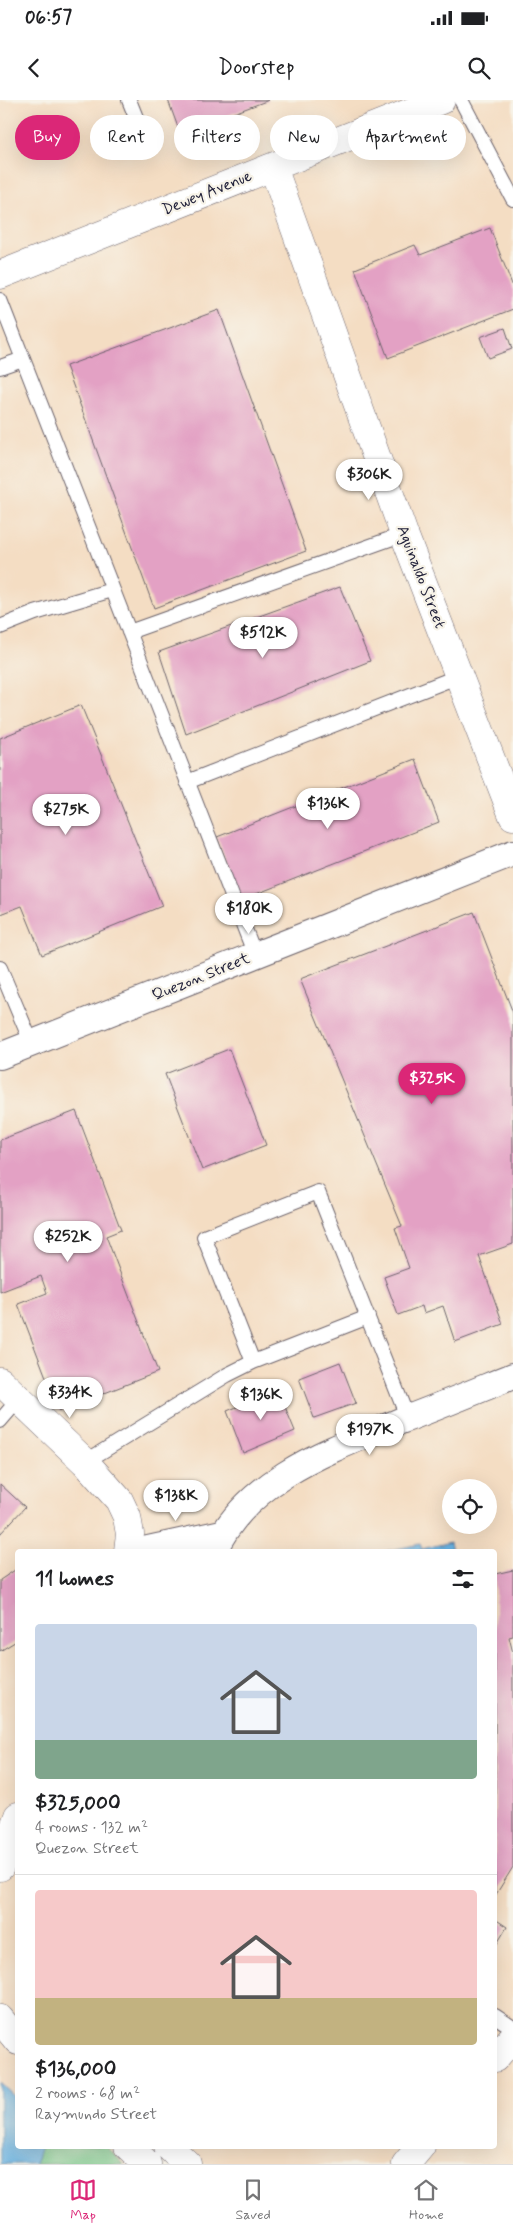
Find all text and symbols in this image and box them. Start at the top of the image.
text: 06:57 [25,5,72,30]
icon: back [20,54,48,82]
text: Doorstep [218,54,295,82]
icon: search [465,54,493,82]
chip: Buy [15,115,80,160]
chip: Rent [90,115,164,160]
chip: Filters [174,115,260,160]
chip: New [270,115,338,160]
chip: Apartment [348,115,466,160]
street label: Dewey Avenue [159,165,255,221]
pin: $306K [334,458,404,501]
text: $306K [347,464,391,485]
street label: Aguinaldo Street [392,522,450,632]
pin: $512K [228,616,298,659]
text: $512K [240,622,286,643]
pin: $136K [293,788,363,830]
text: $136K [307,793,349,814]
pin: $275K [31,794,101,836]
text: $275K [43,799,89,820]
pin: $180K [214,892,284,935]
text: $180K [226,898,272,919]
street label: Quezon Street [149,948,254,1006]
pin: $325K [397,1062,467,1105]
text: $325K [409,1068,455,1089]
pin: $252K [33,1220,103,1263]
text: $252K [45,1226,91,1247]
pin: $334K [35,1376,105,1419]
pin: $136K [226,1378,296,1421]
text: $334K [48,1382,92,1403]
text: $136K [240,1384,282,1405]
pin: $197K [335,1414,405,1456]
text: $197K [347,1419,393,1440]
map controls [442,1479,497,1534]
button: locate [442,1479,497,1534]
pin: $138K [141,1480,211,1522]
text: $138K [154,1485,198,1506]
text: 11 homes [35,1565,114,1593]
icon: filters [449,1565,477,1593]
icon: home [211,1657,301,1747]
text: $325,000 [35,1789,121,1817]
text: 4 rooms · 132 m² [35,1817,148,1838]
text: Quezon Street [35,1838,139,1859]
icon: home [211,1922,301,2012]
text: $136,000 [35,2055,116,2083]
text: 2 rooms · 68 m² [35,2083,140,2104]
text: Raymundo Street [35,2104,157,2125]
tab: Map [69,2176,97,2224]
tab: Saved [235,2176,271,2224]
tab: Home [409,2176,444,2224]

